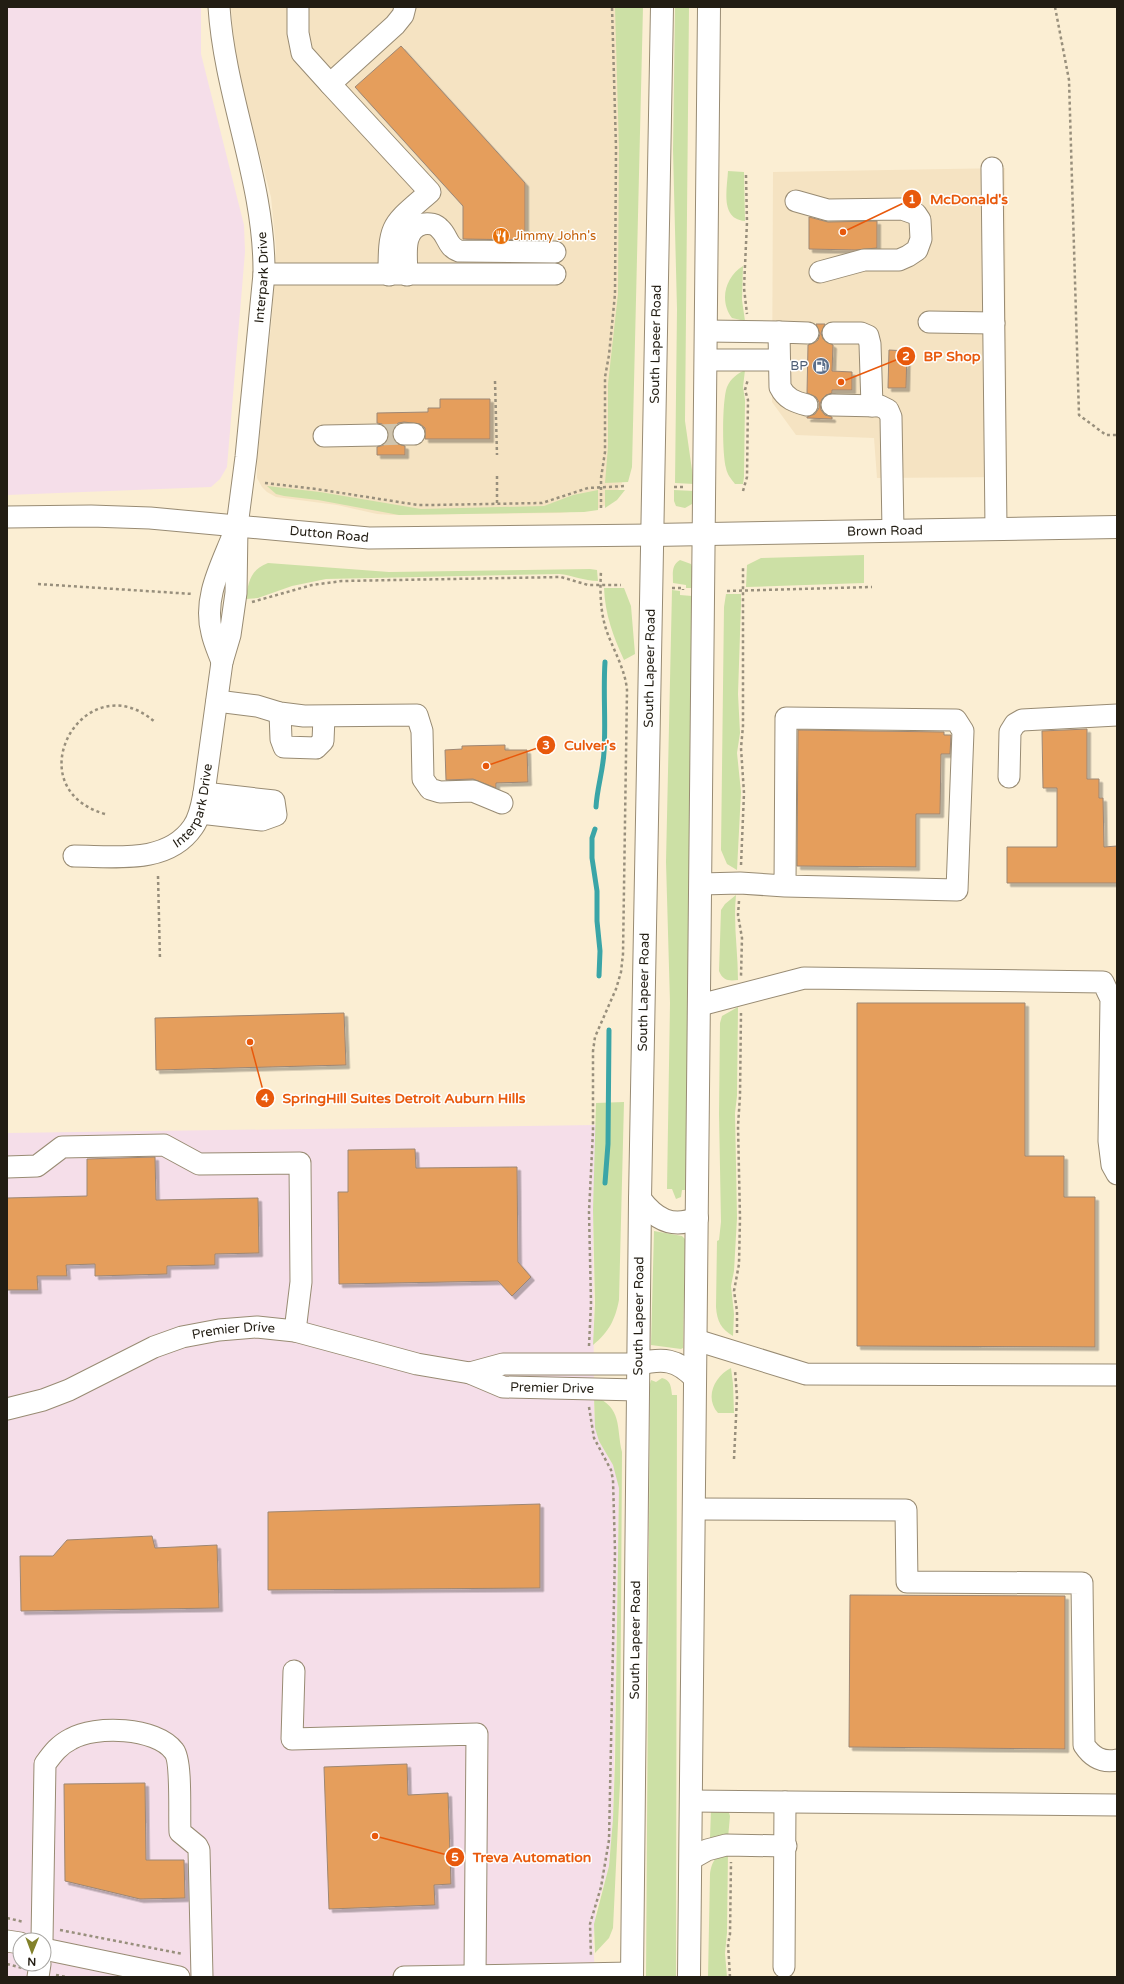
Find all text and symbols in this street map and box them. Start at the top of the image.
callout: McDonald's [902,186,1016,212]
text: McDonald's [930,191,1008,208]
text: 1 [908,192,916,206]
restaurant icon: Jimmy John's [491,226,511,246]
place label: Jimmy John's [514,228,596,244]
street label: Interpark Drive [251,231,272,324]
street label: South Lapeer Road [647,285,665,404]
callout: BP Shop [896,343,989,369]
text: BP Shop [923,348,981,365]
text: 2 [902,349,910,363]
fuel station icon: BP [811,356,831,376]
place label: BP [790,358,808,374]
street label: Brown Road [847,522,923,540]
street label: Dutton Road [289,523,369,546]
street label: South Lapeer Road [641,609,659,728]
callout: Culver's [536,732,624,758]
text: Culver's [564,737,616,754]
text: 3 [542,738,550,752]
street label: Interpark Drive [170,763,216,852]
street label: South Lapeer Road [635,932,653,1052]
callout: SpringHill Suites Detroit Auburn Hills [255,1085,534,1111]
text: SpringHill Suites Detroit Auburn Hills [283,1090,526,1107]
text: 4 [261,1091,269,1105]
street label: South Lapeer Road [630,1256,647,1376]
street label: Premier Drive [190,1319,276,1343]
street label: Premier Drive [510,1379,594,1397]
street label: South Lapeer Road [627,1580,644,1700]
callout: Treva Automation [445,1844,600,1870]
text: Treva Automation [472,1849,591,1866]
text: 5 [451,1850,459,1864]
north arrow [12,1932,52,1972]
text: N [27,1955,36,1968]

